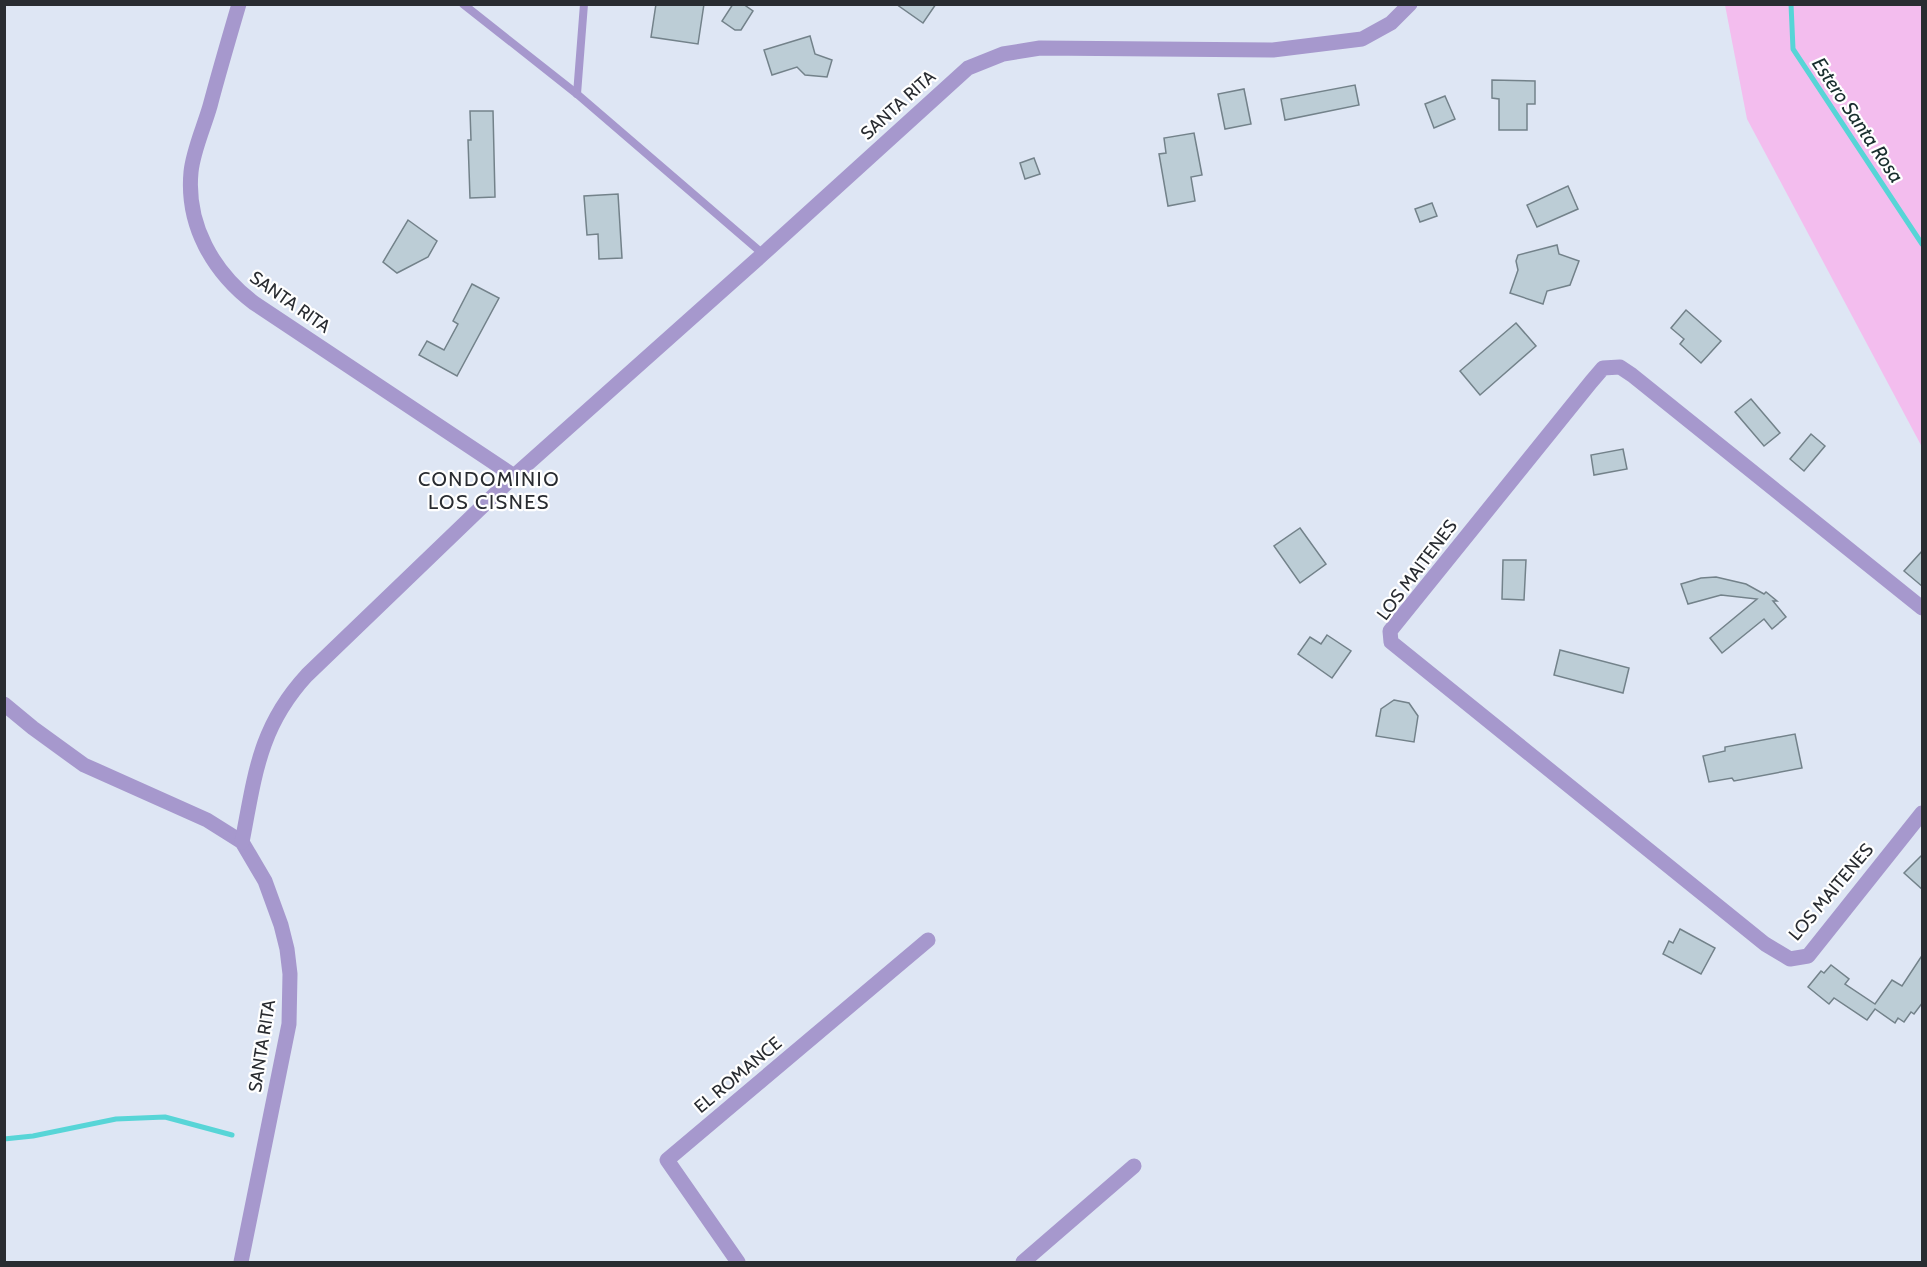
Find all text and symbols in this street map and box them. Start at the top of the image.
water label: Estero Santa Rosa [1807,53,1909,187]
street label: SANTA RITA [856,66,940,144]
street label: SANTA RITA [246,266,334,338]
district label: CONDOMINIO LOS CISNES [418,467,560,514]
street label: LOS MAITENES [1372,515,1462,625]
street label: LOS MAITENES [1784,839,1878,945]
street label: SANTA RITA [244,998,280,1094]
street label: EL ROMANCE [690,1032,786,1118]

